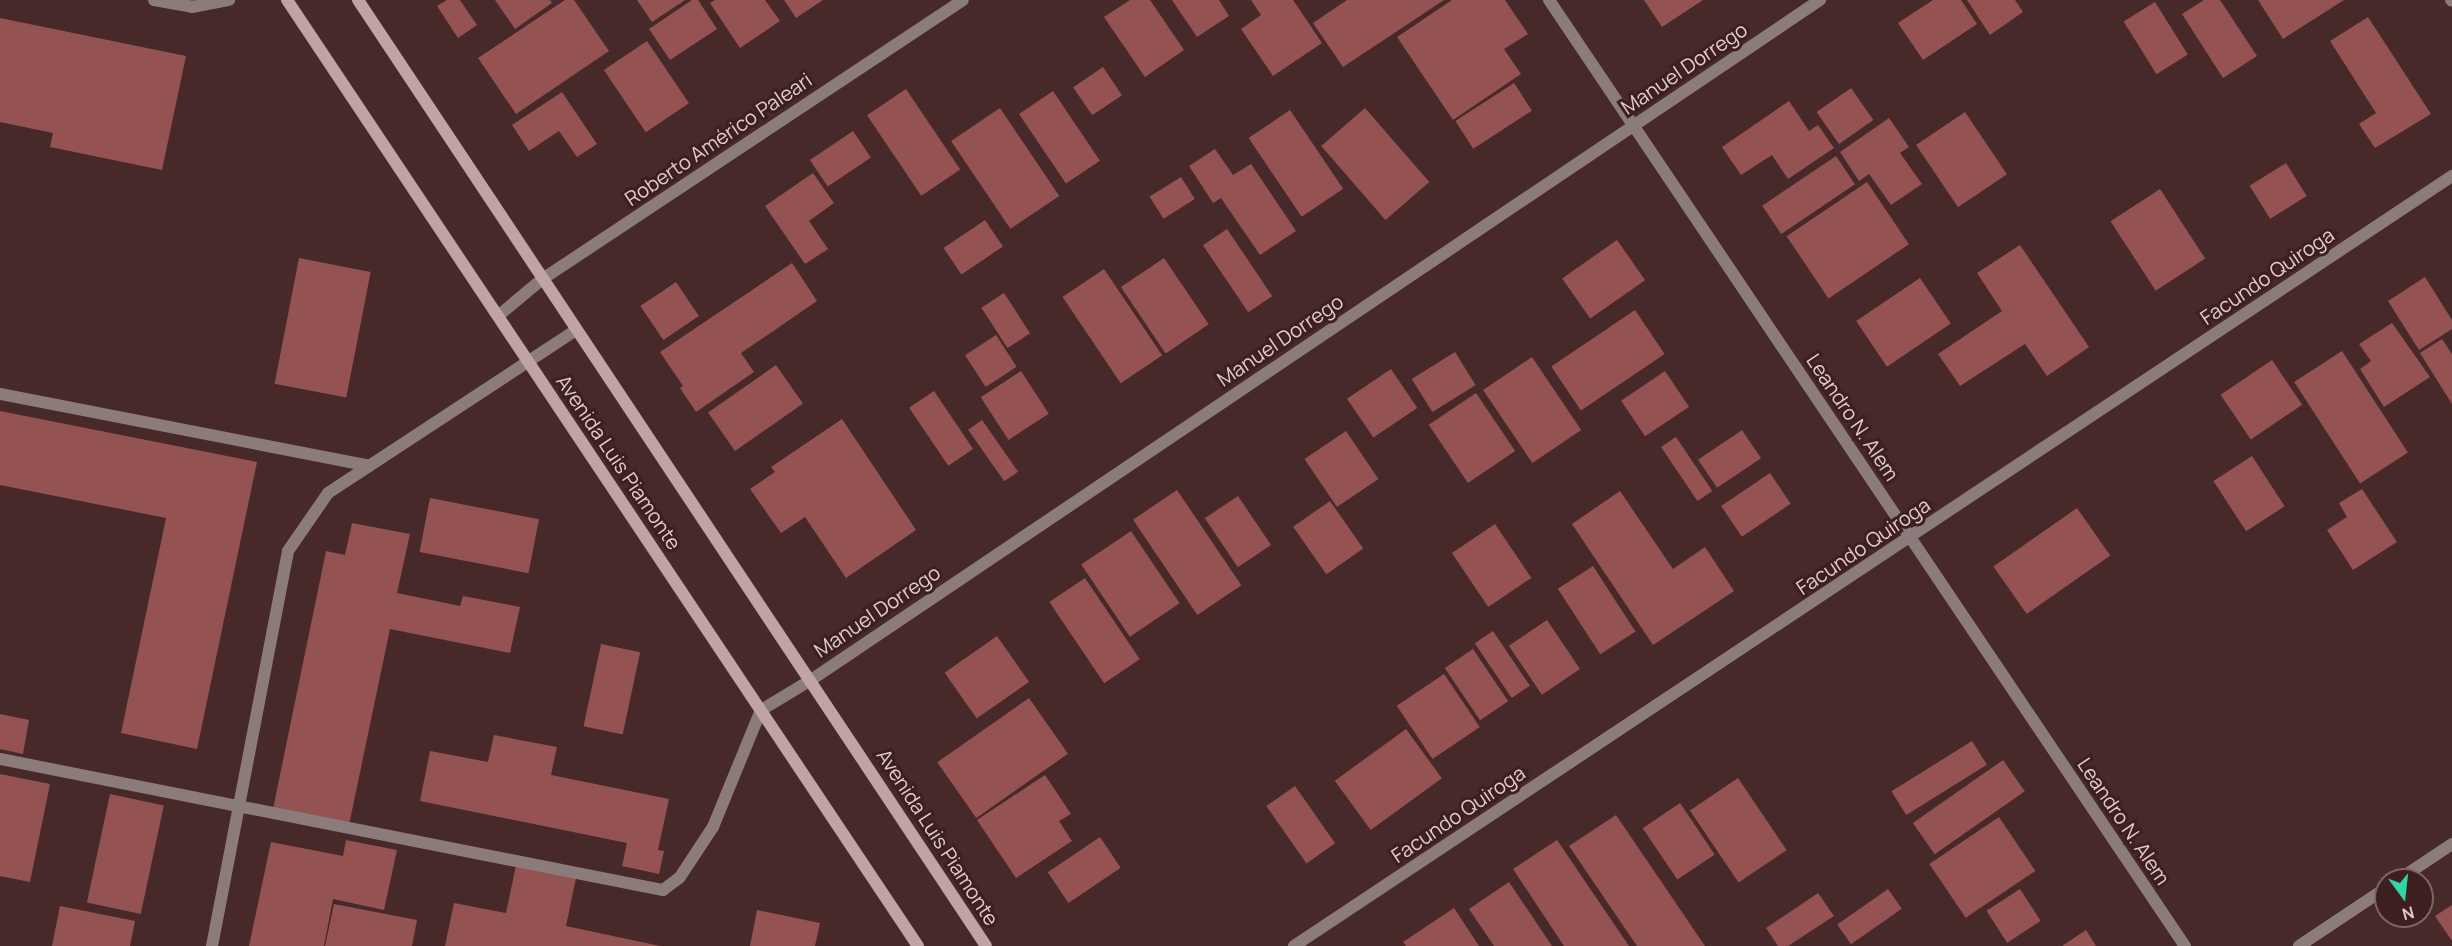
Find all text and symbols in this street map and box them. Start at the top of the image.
street label: Manuel Dorrego [1616,17,1752,119]
street label: Roberto Américo Paleari [620,67,816,211]
street label: Facundo Quiroga [2196,222,2338,330]
street label: Manuel Dorrego [1212,289,1348,391]
street label: Leandro N. Alem [1802,349,1904,485]
street label: Avenida Luis Piamonte [552,370,686,554]
street label: Facundo Quiroga [1792,492,1934,600]
street label: Manuel Dorrego [809,560,945,662]
street label: Avenida Luis Piamonte [872,744,1004,930]
street label: Leandro N. Alem [2073,753,2175,889]
street label: Facundo Quiroga [1387,760,1529,868]
north arrow [2374,868,2434,928]
text: N [2400,901,2417,926]

